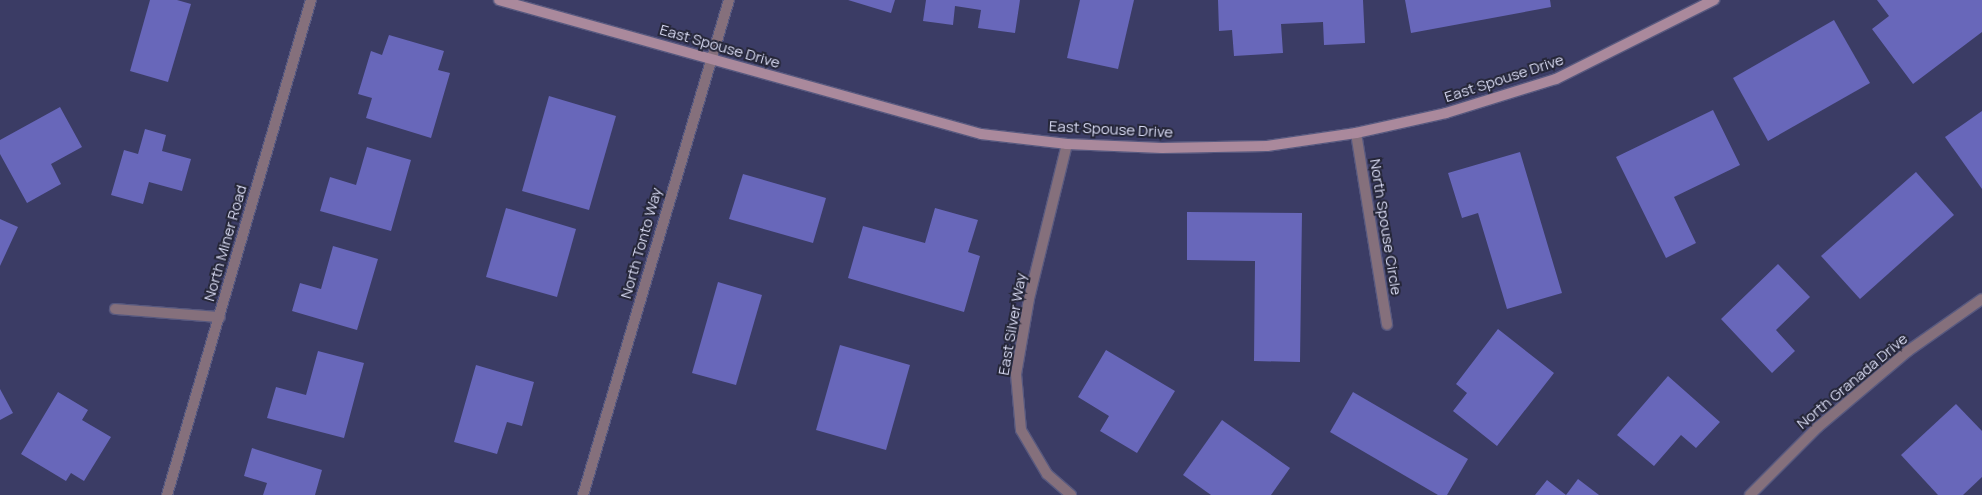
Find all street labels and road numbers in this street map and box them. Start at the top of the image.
street label: East Spouse Drive [658,20,782,72]
street label: East Spouse Drive [1442,50,1566,106]
street label: East Spouse Drive [1048,117,1174,141]
street label: North Spouse Circle [1366,158,1406,296]
street label: North Miner Road [200,183,250,303]
street label: North Tonto Way [617,185,665,301]
street label: East Silver Way [994,271,1030,377]
street label: North Granada Drive [1793,329,1911,433]

